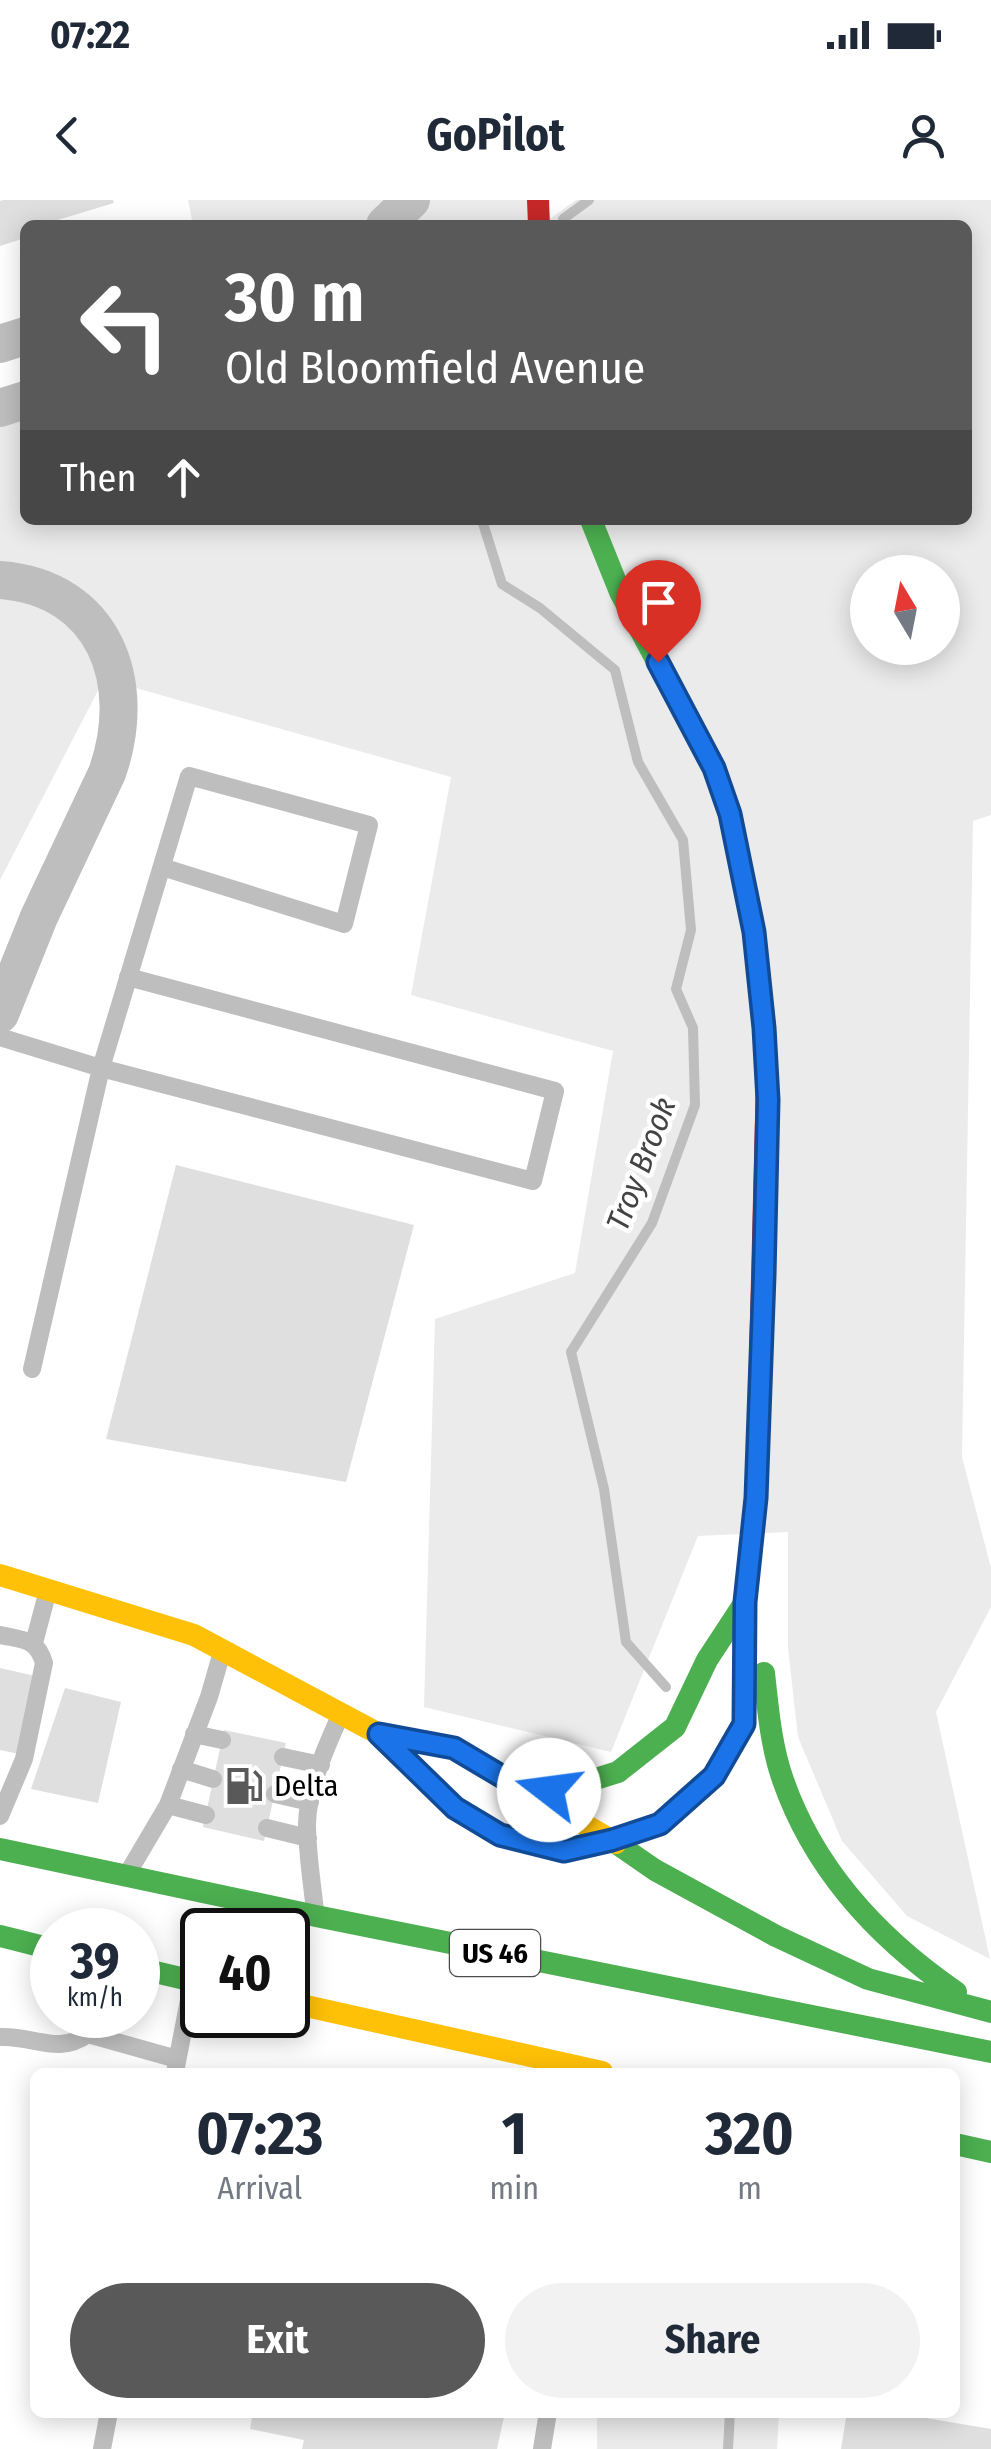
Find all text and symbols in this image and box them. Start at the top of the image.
text: 07:22 [50,12,130,58]
icon: back [40,108,95,163]
text: GoPilot [426,108,565,162]
icon: person [896,108,951,163]
text: 30 m [225,256,364,340]
icon: left [60,260,190,390]
text: Old Bloomfield Avenue [225,341,645,395]
icon: ahead [156,450,211,505]
text: Then [60,455,136,501]
north arrow [850,555,960,665]
map controls [850,555,960,665]
pin [616,560,701,663]
icon: arrive [631,575,686,630]
water label: Troy Brook [598,1092,684,1236]
position arrow [497,1738,601,1842]
fuel station icon: Delta [223,1765,265,1807]
place label: Delta [274,1768,338,1804]
speed limit sign: 40 [180,1908,310,2038]
road number: US 46 [450,1930,540,1976]
text: 39 [70,1931,120,1991]
text: km/h [67,1983,123,2013]
text: 07:23 [196,2098,323,2170]
text: 1 [502,2098,527,2170]
text: 320 [705,2098,794,2170]
text: Arrival [217,2169,302,2207]
text: min [490,2169,539,2207]
text: m [737,2169,762,2207]
button: Exit [70,2283,485,2398]
button: Share [505,2283,920,2398]

